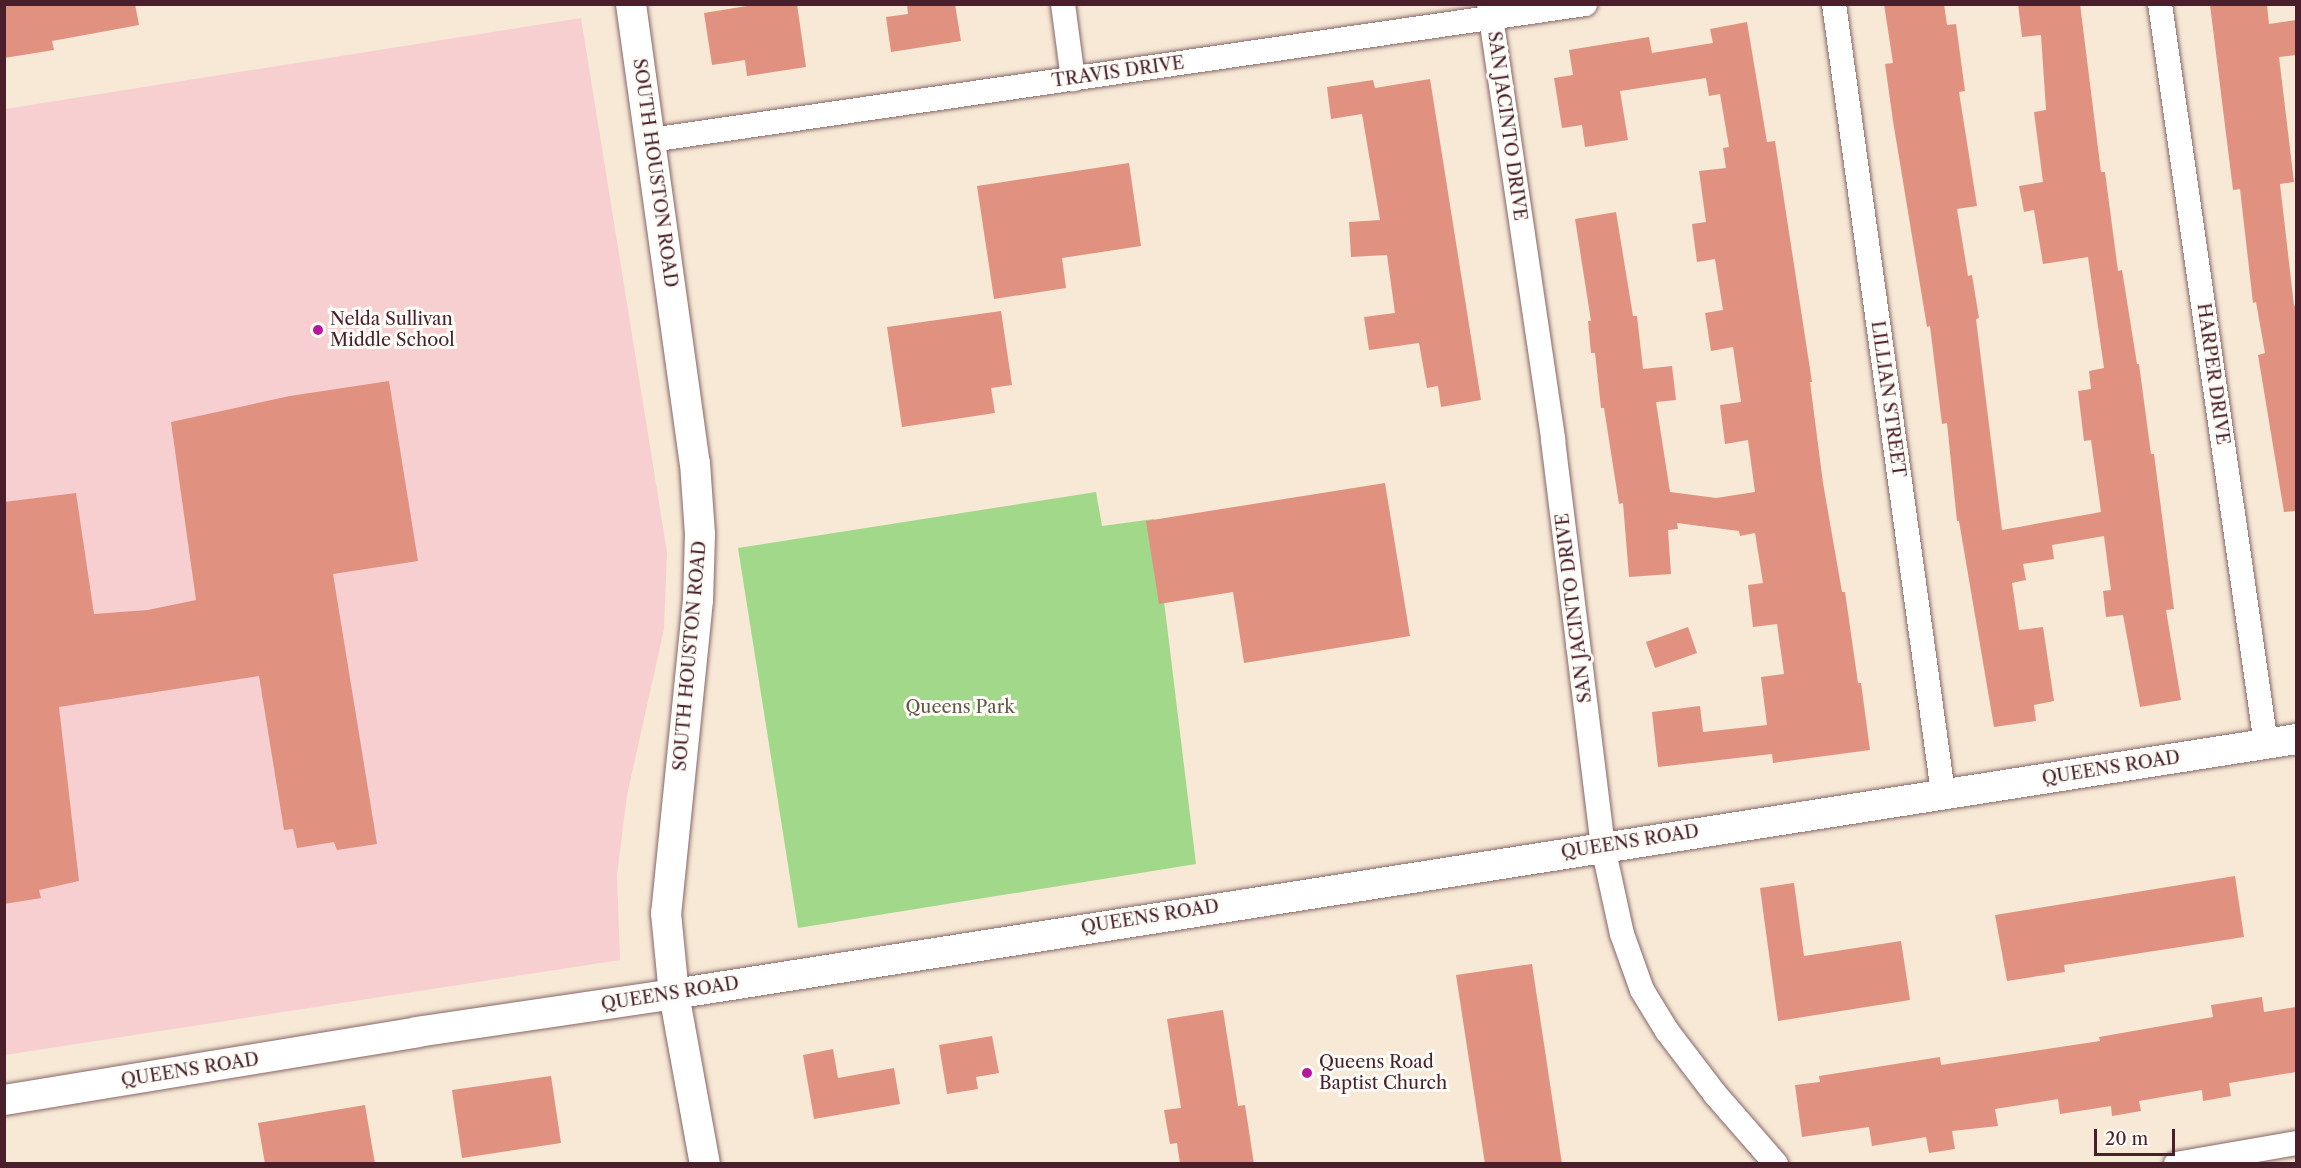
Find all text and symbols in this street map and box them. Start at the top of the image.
street label: SAN JACINTO DRIVE [1483,30,1531,222]
street label: TRAVIS DRIVE [1050,52,1186,92]
street label: SOUTH HOUSTON ROAD [628,57,682,289]
street label: HARPER DRIVE [2192,301,2234,447]
place label: Nelda Sullivan Middle School [330,309,455,352]
street label: LILLIAN STREET [1866,319,1910,479]
marker: Nelda Sullivan Middle School [311,323,325,337]
street label: SAN JACINTO DRIVE [1552,512,1596,704]
street label: SOUTH HOUSTON ROAD [669,540,711,772]
park label: Queens Park [905,696,1015,718]
street label: QUEENS ROAD [2041,746,2181,790]
street label: QUEENS ROAD [1560,820,1700,864]
street label: QUEENS ROAD [1080,895,1220,939]
street label: QUEENS ROAD [600,972,740,1016]
street label: QUEENS ROAD [120,1048,260,1092]
place label: Queens Road Baptist Church [1319,1052,1447,1094]
marker: Queens Road Baptist Church [1300,1066,1314,1080]
scale bar [2097,1117,2178,1155]
text: 20 m [2105,1128,2148,1150]

